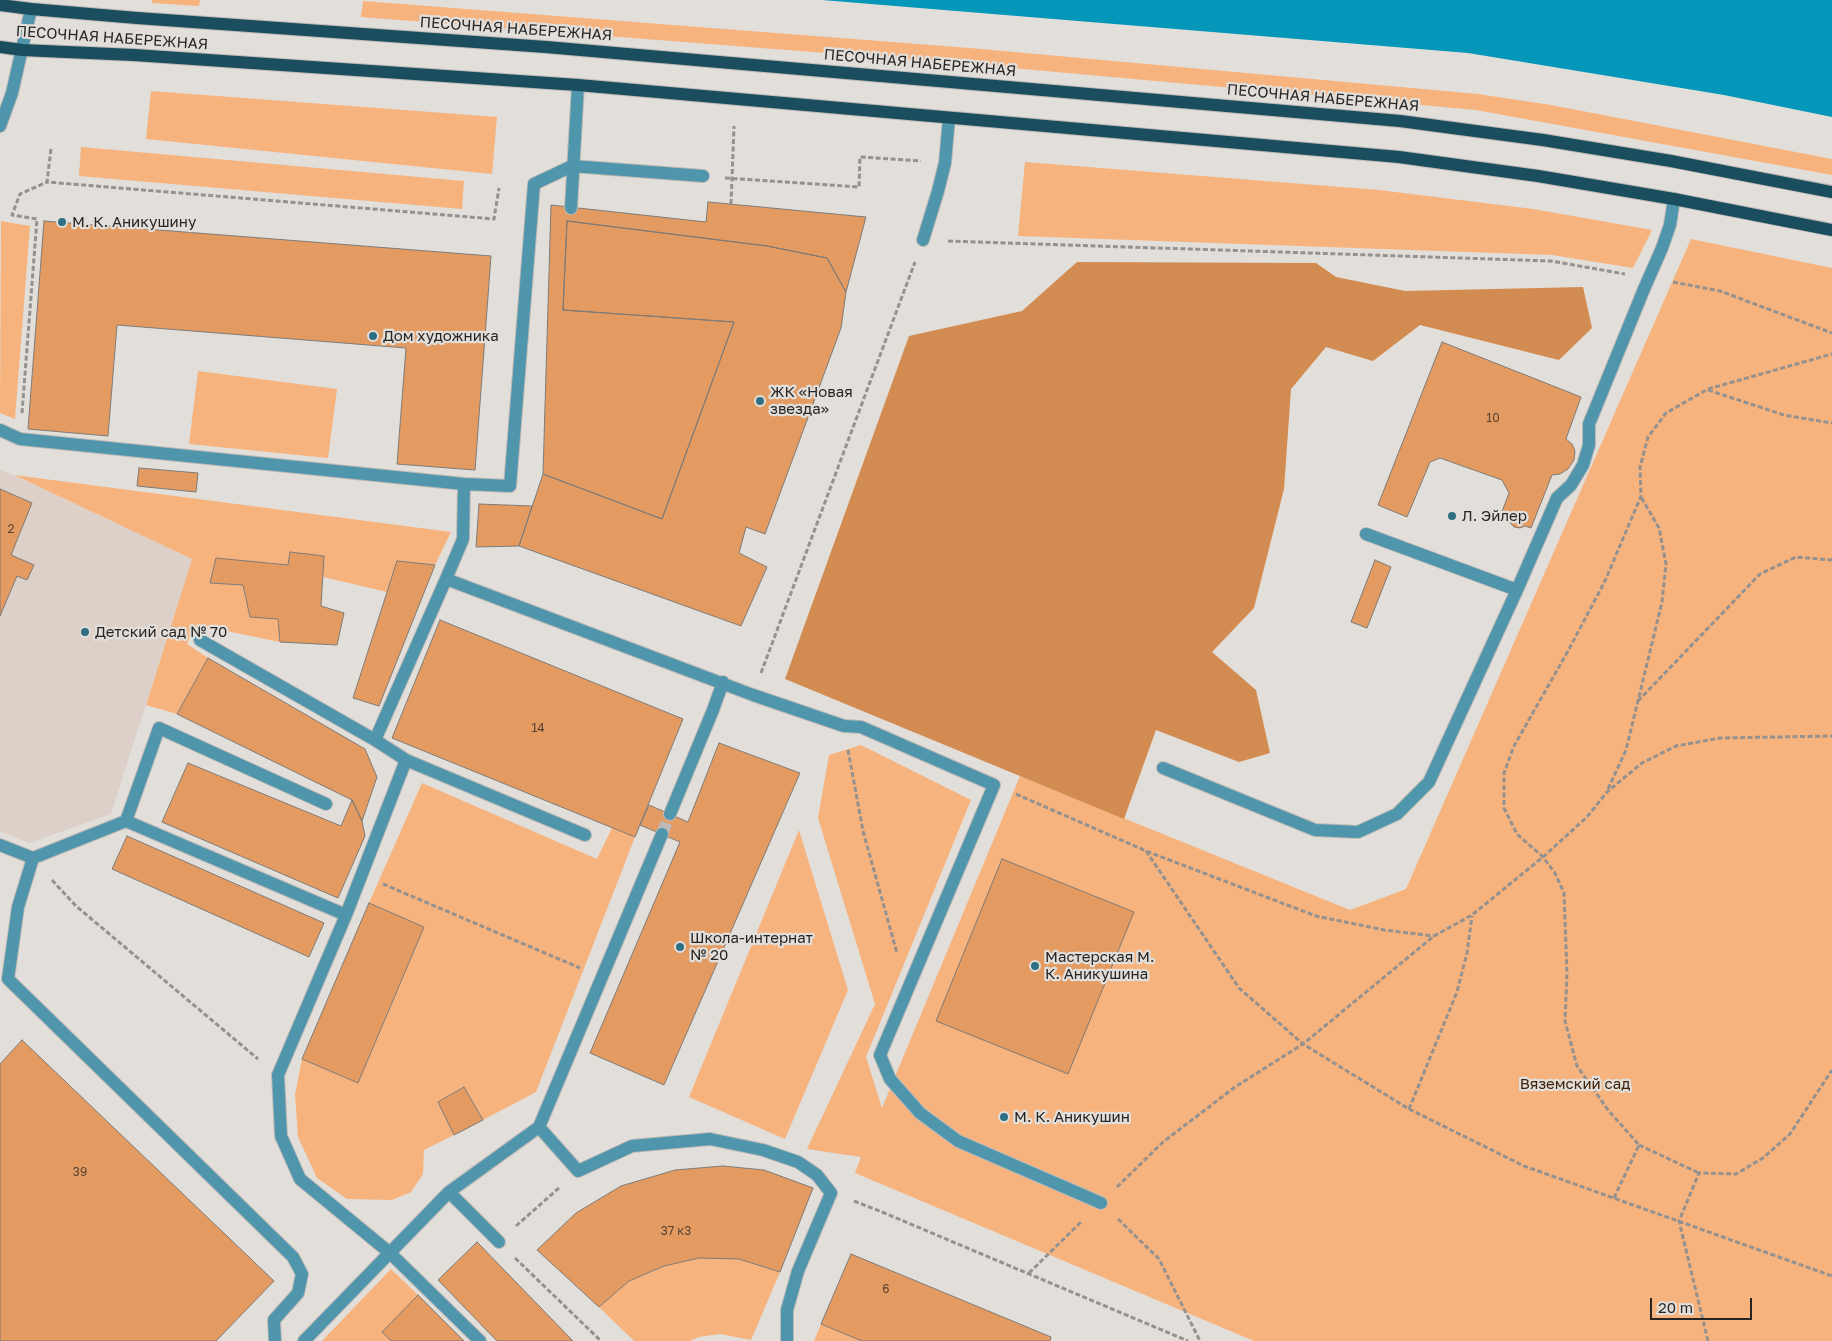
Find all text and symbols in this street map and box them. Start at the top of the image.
street label: ПЕСОЧНАЯ НАБЕРЕЖНАЯ [419,13,613,45]
street label: ПЕСОЧНАЯ НАБЕРЕЖНАЯ [15,22,209,54]
street label: ПЕСОЧНАЯ НАБЕРЕЖНАЯ [823,46,1017,80]
street label: ПЕСОЧНАЯ НАБЕРЕЖНАЯ [1226,81,1420,115]
place label: М. К. Аникушину [72,213,196,231]
marker: М. К. Аникушину [56,216,68,228]
place label: Дом художника [383,327,499,345]
marker: Дом художника [367,330,379,342]
place label: ЖК «Новая звезда» [770,383,853,418]
marker: ЖК «Новая звезда» [754,395,766,407]
house number: 10 [1486,411,1500,425]
place label: Л. Эйлер [1462,507,1527,525]
marker: Л. Эйлер [1446,510,1458,522]
house number: 2 [8,522,14,536]
place label: Детский сад № 70 [95,623,227,641]
marker: Детский сад № 70 [79,626,91,638]
house number: 14 [531,721,545,735]
place label: Школа-интернат № 20 [690,929,813,964]
marker: Школа-интернат № 20 [674,941,686,953]
place label: Мастерская М. К. Аникушина [1045,948,1154,983]
marker: Мастерская М. К. Аникушина [1029,960,1041,972]
park label: Вяземский сад [1520,1075,1630,1093]
place label: М. К. Аникушин [1014,1108,1130,1126]
marker: М. К. Аникушин [998,1111,1010,1123]
house number: 39 [73,1165,87,1179]
house number: 37 к3 [661,1224,691,1238]
house number: 6 [882,1282,890,1296]
scale bar [1652,1288,1754,1320]
text: 20 m [1658,1298,1693,1316]

